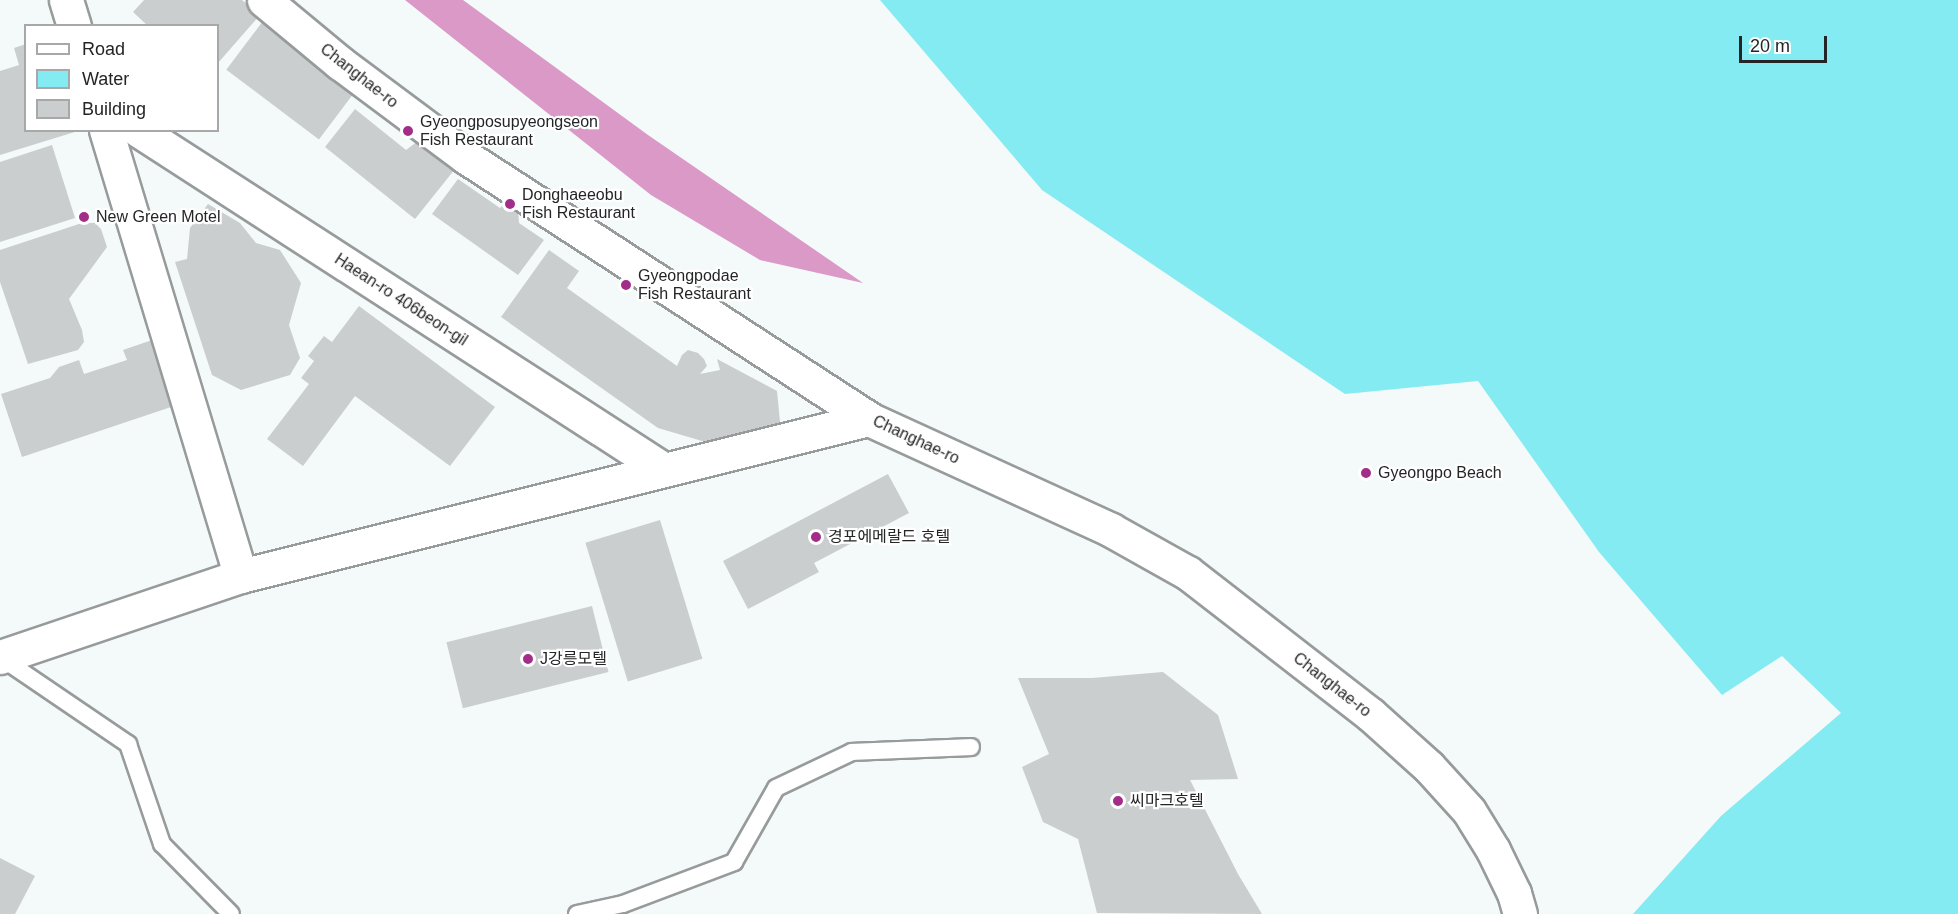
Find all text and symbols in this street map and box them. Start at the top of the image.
legend [24,24,219,132]
scale bar [1742,24,1830,62]
text: 20 m [1750,36,1790,56]
text: Road [82,39,125,59]
street label: Changhae-ro [316,40,402,112]
text: Water [82,69,129,89]
text: Building [82,99,146,119]
place label: Gyeongposupyeongseon Fish Restaurant [420,112,598,150]
marker: Gyeongposupyeongseon Fish Restaurant [401,124,415,138]
place label: Donghaeeobu Fish Restaurant [522,185,635,223]
marker: Donghaeeobu Fish Restaurant [503,197,517,211]
place label: New Green Motel [96,207,220,227]
marker: New Green Motel [77,210,91,224]
street label: Haean-ro 406beon-gil [331,250,471,350]
place label: Gyeongpodae Fish Restaurant [638,266,751,304]
marker: Gyeongpodae Fish Restaurant [619,278,633,292]
street label: Changhae-ro [870,412,962,468]
place label: Gyeongpo Beach [1378,463,1502,483]
marker: Gyeongpo Beach [1359,466,1373,480]
place label: 경포에메랄드 호텔 [828,527,950,547]
marker: 경포에메랄드 호텔 [809,530,823,544]
place label: J강릉모텔 [540,649,607,669]
street label: Changhae-ro [1289,649,1375,721]
marker: J강릉모텔 [521,652,535,666]
place label: 씨마크호텔 [1130,791,1204,811]
marker: 씨마크호텔 [1111,794,1125,808]

